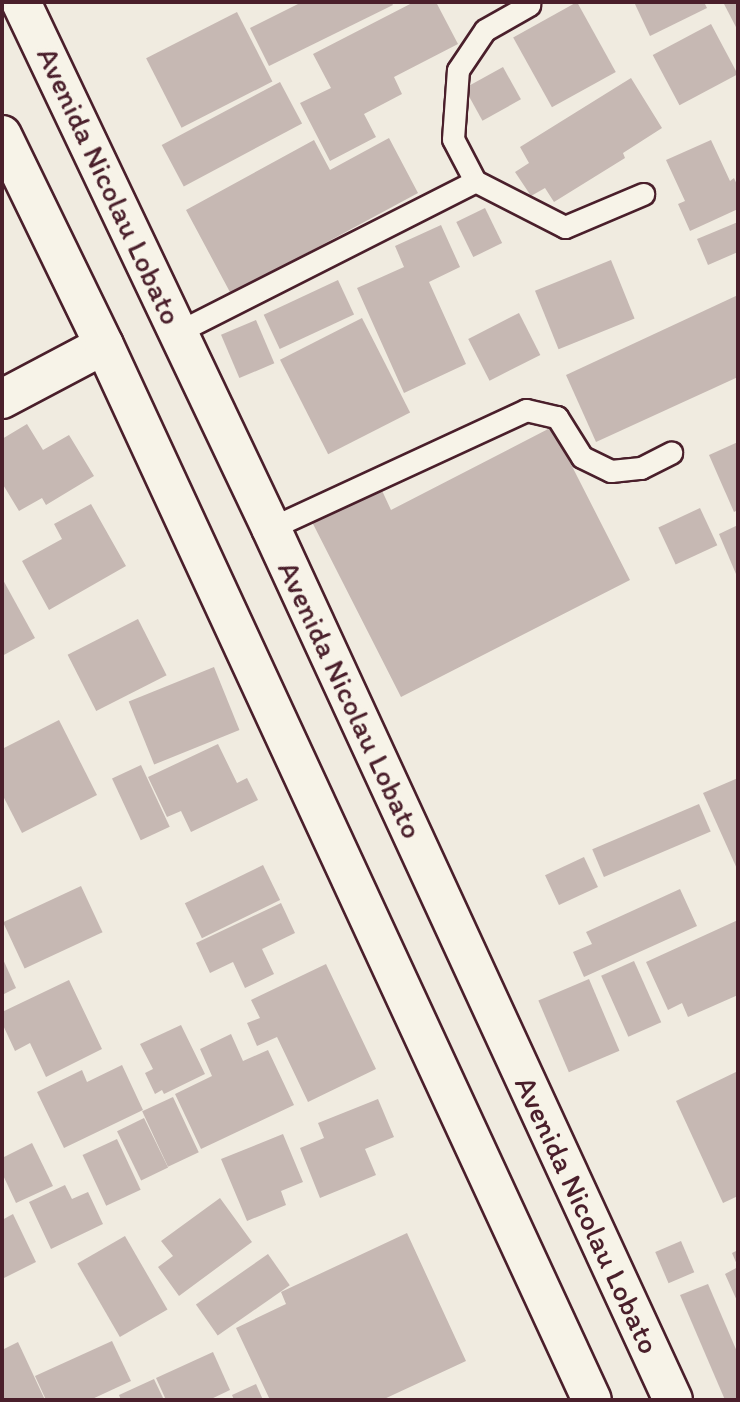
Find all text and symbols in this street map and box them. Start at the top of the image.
street label: Avenida Nicolau Lobato [29,42,189,330]
street label: Avenida Nicolau Lobato [270,556,430,844]
street label: Avenida Nicolau Lobato [507,1071,667,1359]

